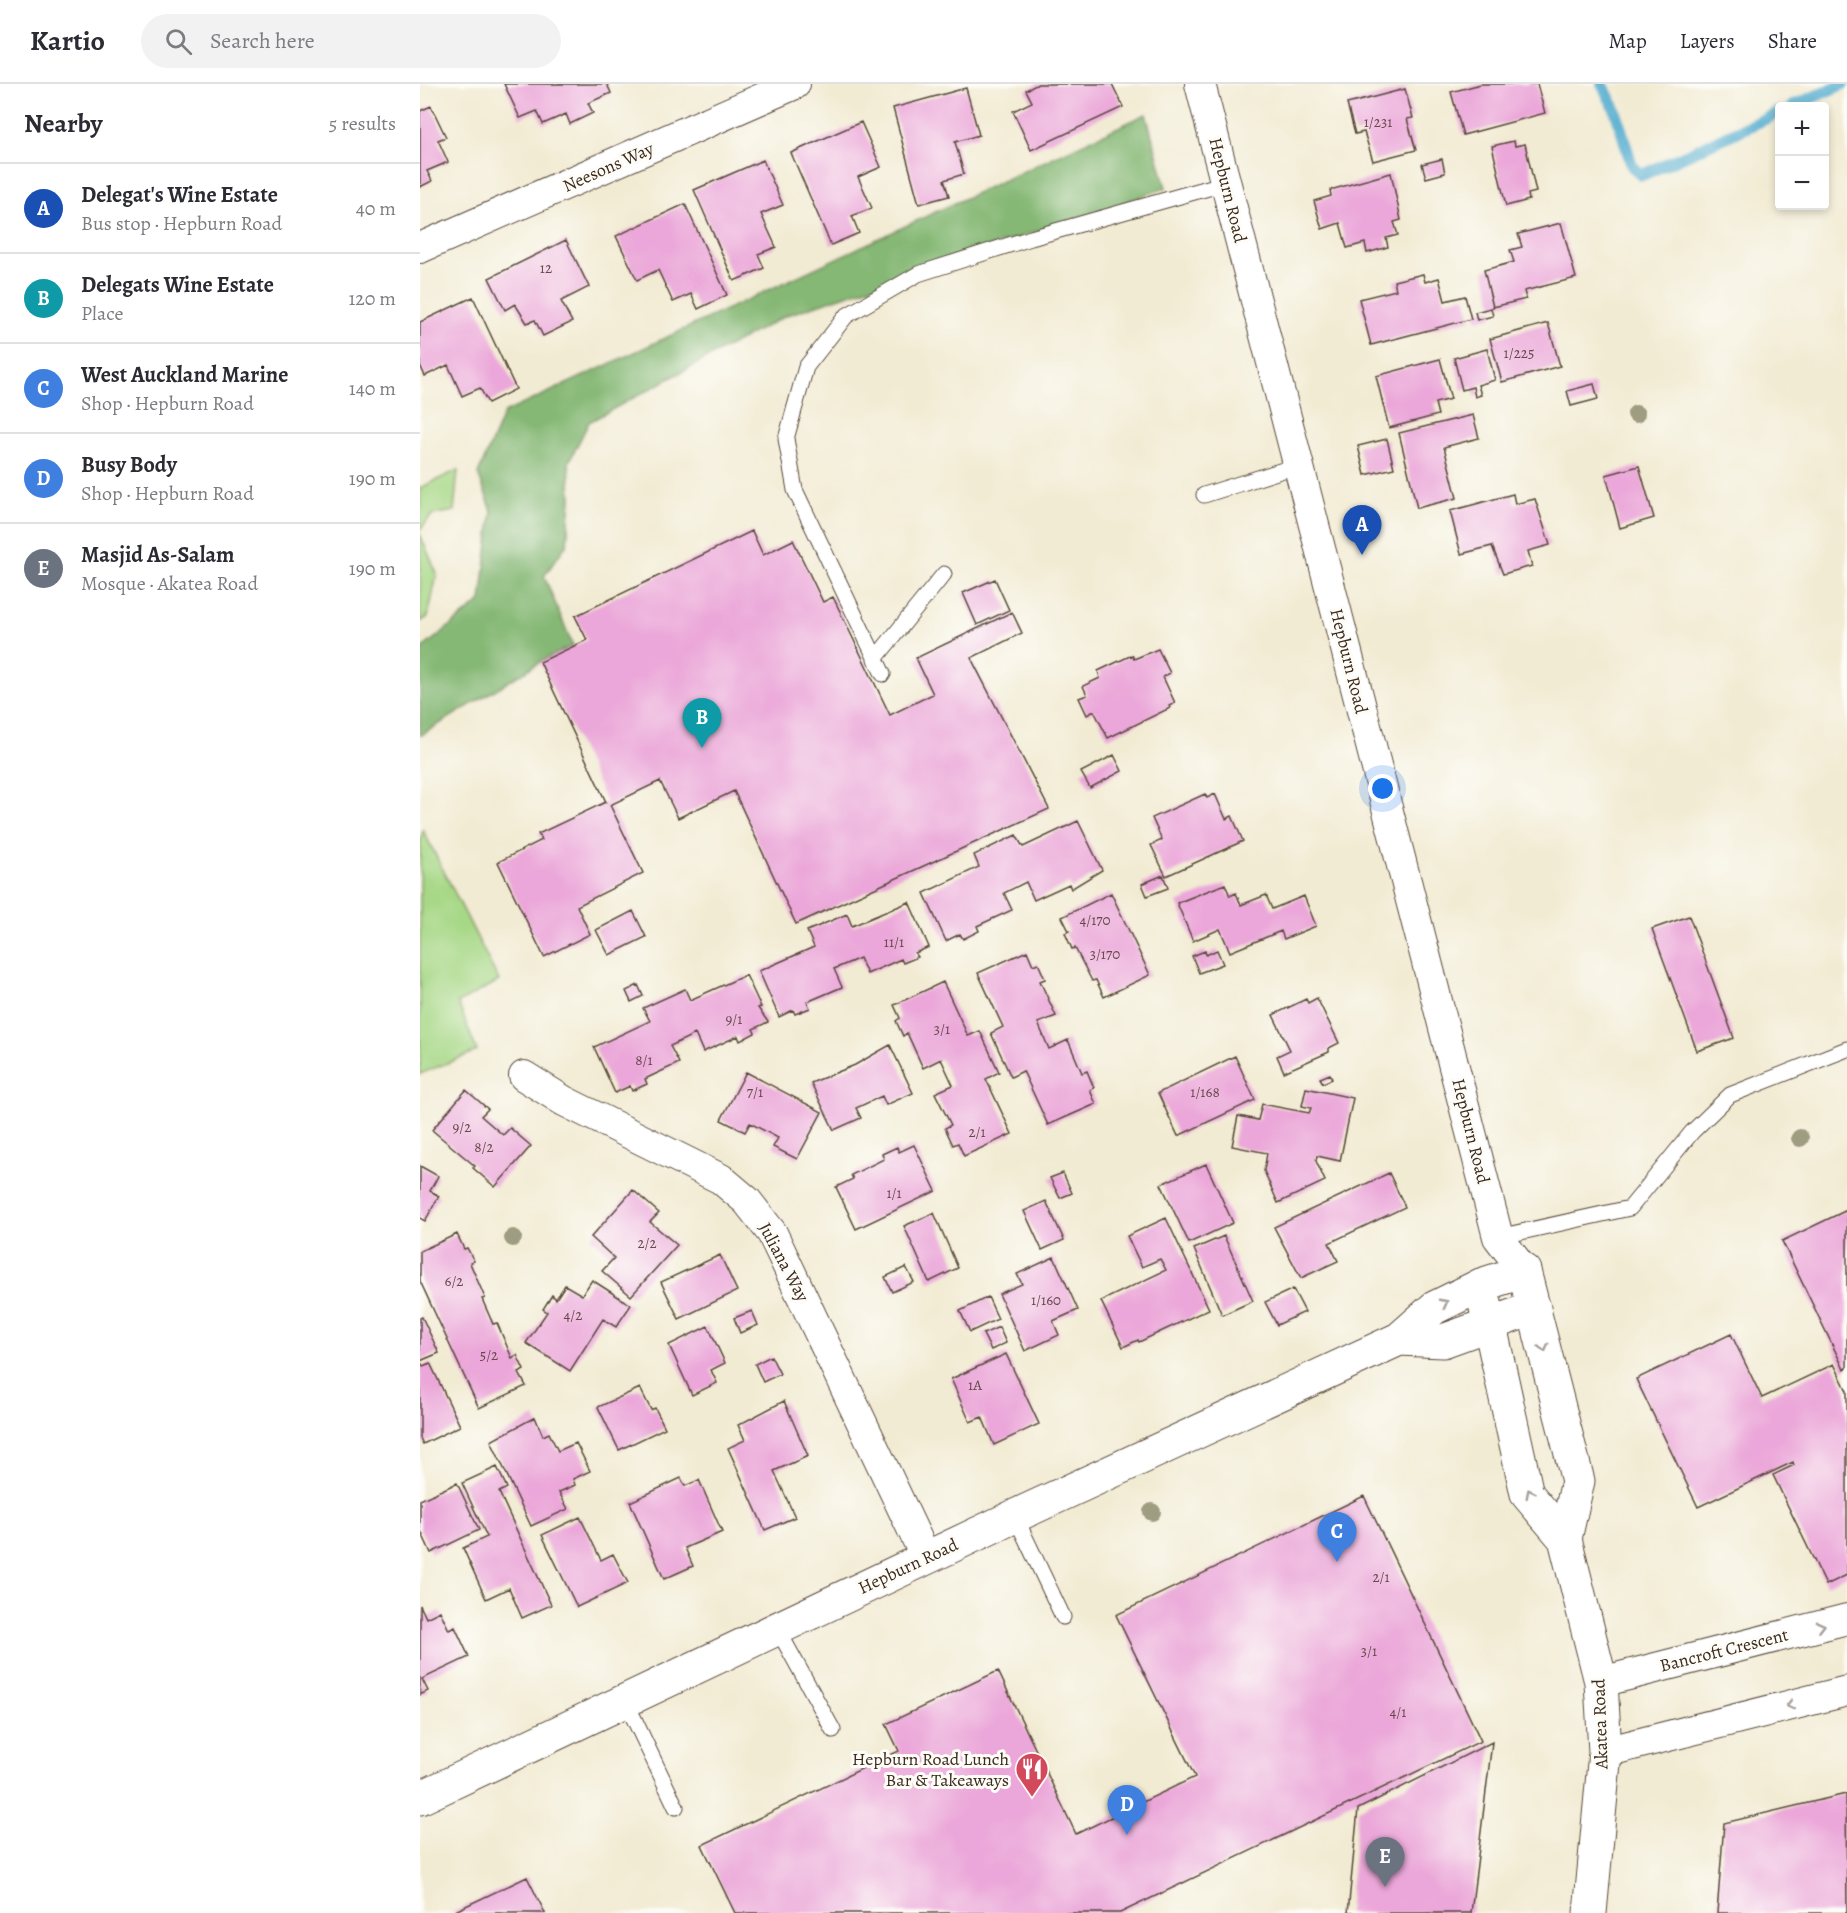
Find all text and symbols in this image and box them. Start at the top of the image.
search box [141,14,561,68]
text: Kartio [30,22,105,60]
icon: search [162,25,195,58]
text: Search here [210,26,315,56]
text: Map [1608,27,1647,55]
text: Layers [1680,27,1735,55]
text: Share [1768,27,1817,55]
map controls [1775,102,1829,210]
button: + [1775,102,1829,156]
text: Nearby [24,106,103,141]
text: 5 results [329,110,396,137]
house number: 1/231 [1364,112,1392,132]
street label: Hepburn Road [1203,135,1253,245]
street label: Neesons Way [559,136,658,198]
button: − [1775,156,1829,210]
text: Delegat's Wine Estate [81,180,278,210]
text: A [37,195,50,222]
text: 40 m [356,195,396,222]
text: Bus stop · Hepburn Road [81,210,282,237]
house number: 12 [540,258,552,278]
text: Delegats Wine Estate [81,270,274,300]
text: B [37,285,50,312]
text: 120 m [348,285,396,312]
text: Place [81,300,123,327]
house number: 1/225 [1504,343,1534,363]
text: West Auckland Marine [81,360,288,390]
text: C [37,375,50,402]
text: 140 m [349,375,396,402]
text: Shop · Hepburn Road [81,390,254,417]
text: Busy Body [81,450,177,480]
text: D [37,465,50,492]
text: 190 m [349,465,396,492]
text: Shop · Hepburn Road [81,480,254,507]
pin: A [1342,506,1382,555]
text: Masjid As-Salam [81,540,234,570]
text: E [38,555,49,582]
text: 190 m [349,555,396,582]
text: Mosque · Akatea Road [81,570,258,597]
street label: Hepburn Road [1324,606,1374,716]
pin: B [682,698,722,748]
your location [1368,774,1397,803]
house number: 4/170 [1079,910,1111,930]
house number: 11/1 [884,932,904,952]
house number: 3/170 [1090,944,1120,964]
house number: 9/1 [726,1009,742,1029]
house number: 3/1 [934,1019,950,1039]
house number: 8/1 [635,1050,653,1070]
street label: Hepburn Road [1446,1076,1496,1186]
house number: 7/1 [747,1082,763,1102]
house number: 1/168 [1190,1082,1220,1102]
house number: 9/2 [453,1117,471,1137]
house number: 2/1 [968,1122,986,1142]
house number: 8/2 [474,1137,494,1157]
house number: 1/1 [886,1183,902,1203]
street label: Juliana Way [753,1218,815,1307]
house number: 2/2 [637,1233,657,1253]
house number: 6/2 [445,1271,464,1291]
house number: 1/160 [1031,1290,1061,1310]
one-way arrow [1438,1299,1449,1310]
house number: 4/2 [564,1305,582,1325]
one-way arrow [1537,1342,1549,1353]
house number: 5/2 [480,1345,498,1365]
house number: 1A [968,1375,982,1395]
one-way arrow [1525,1489,1537,1500]
pin: C [1318,1512,1356,1562]
street label: Hepburn Road [854,1532,962,1600]
house number: 2/1 [1372,1567,1390,1587]
one-way arrow [1816,1620,1826,1633]
street label: Bancroft Crescent [1657,1622,1791,1678]
house number: 3/1 [1361,1641,1377,1661]
street label: Akatea Road [1586,1678,1614,1771]
one-way arrow [1785,1697,1795,1710]
house number: 4/1 [1390,1702,1406,1722]
place label: Hepburn Road Lunch Bar & Takeaways [852,1747,1009,1792]
restaurant icon: Hepburn Road Lunch Bar & Takeaways [1014,1751,1050,1798]
pin: D [1108,1786,1146,1835]
pin: E [1366,1838,1404,1887]

